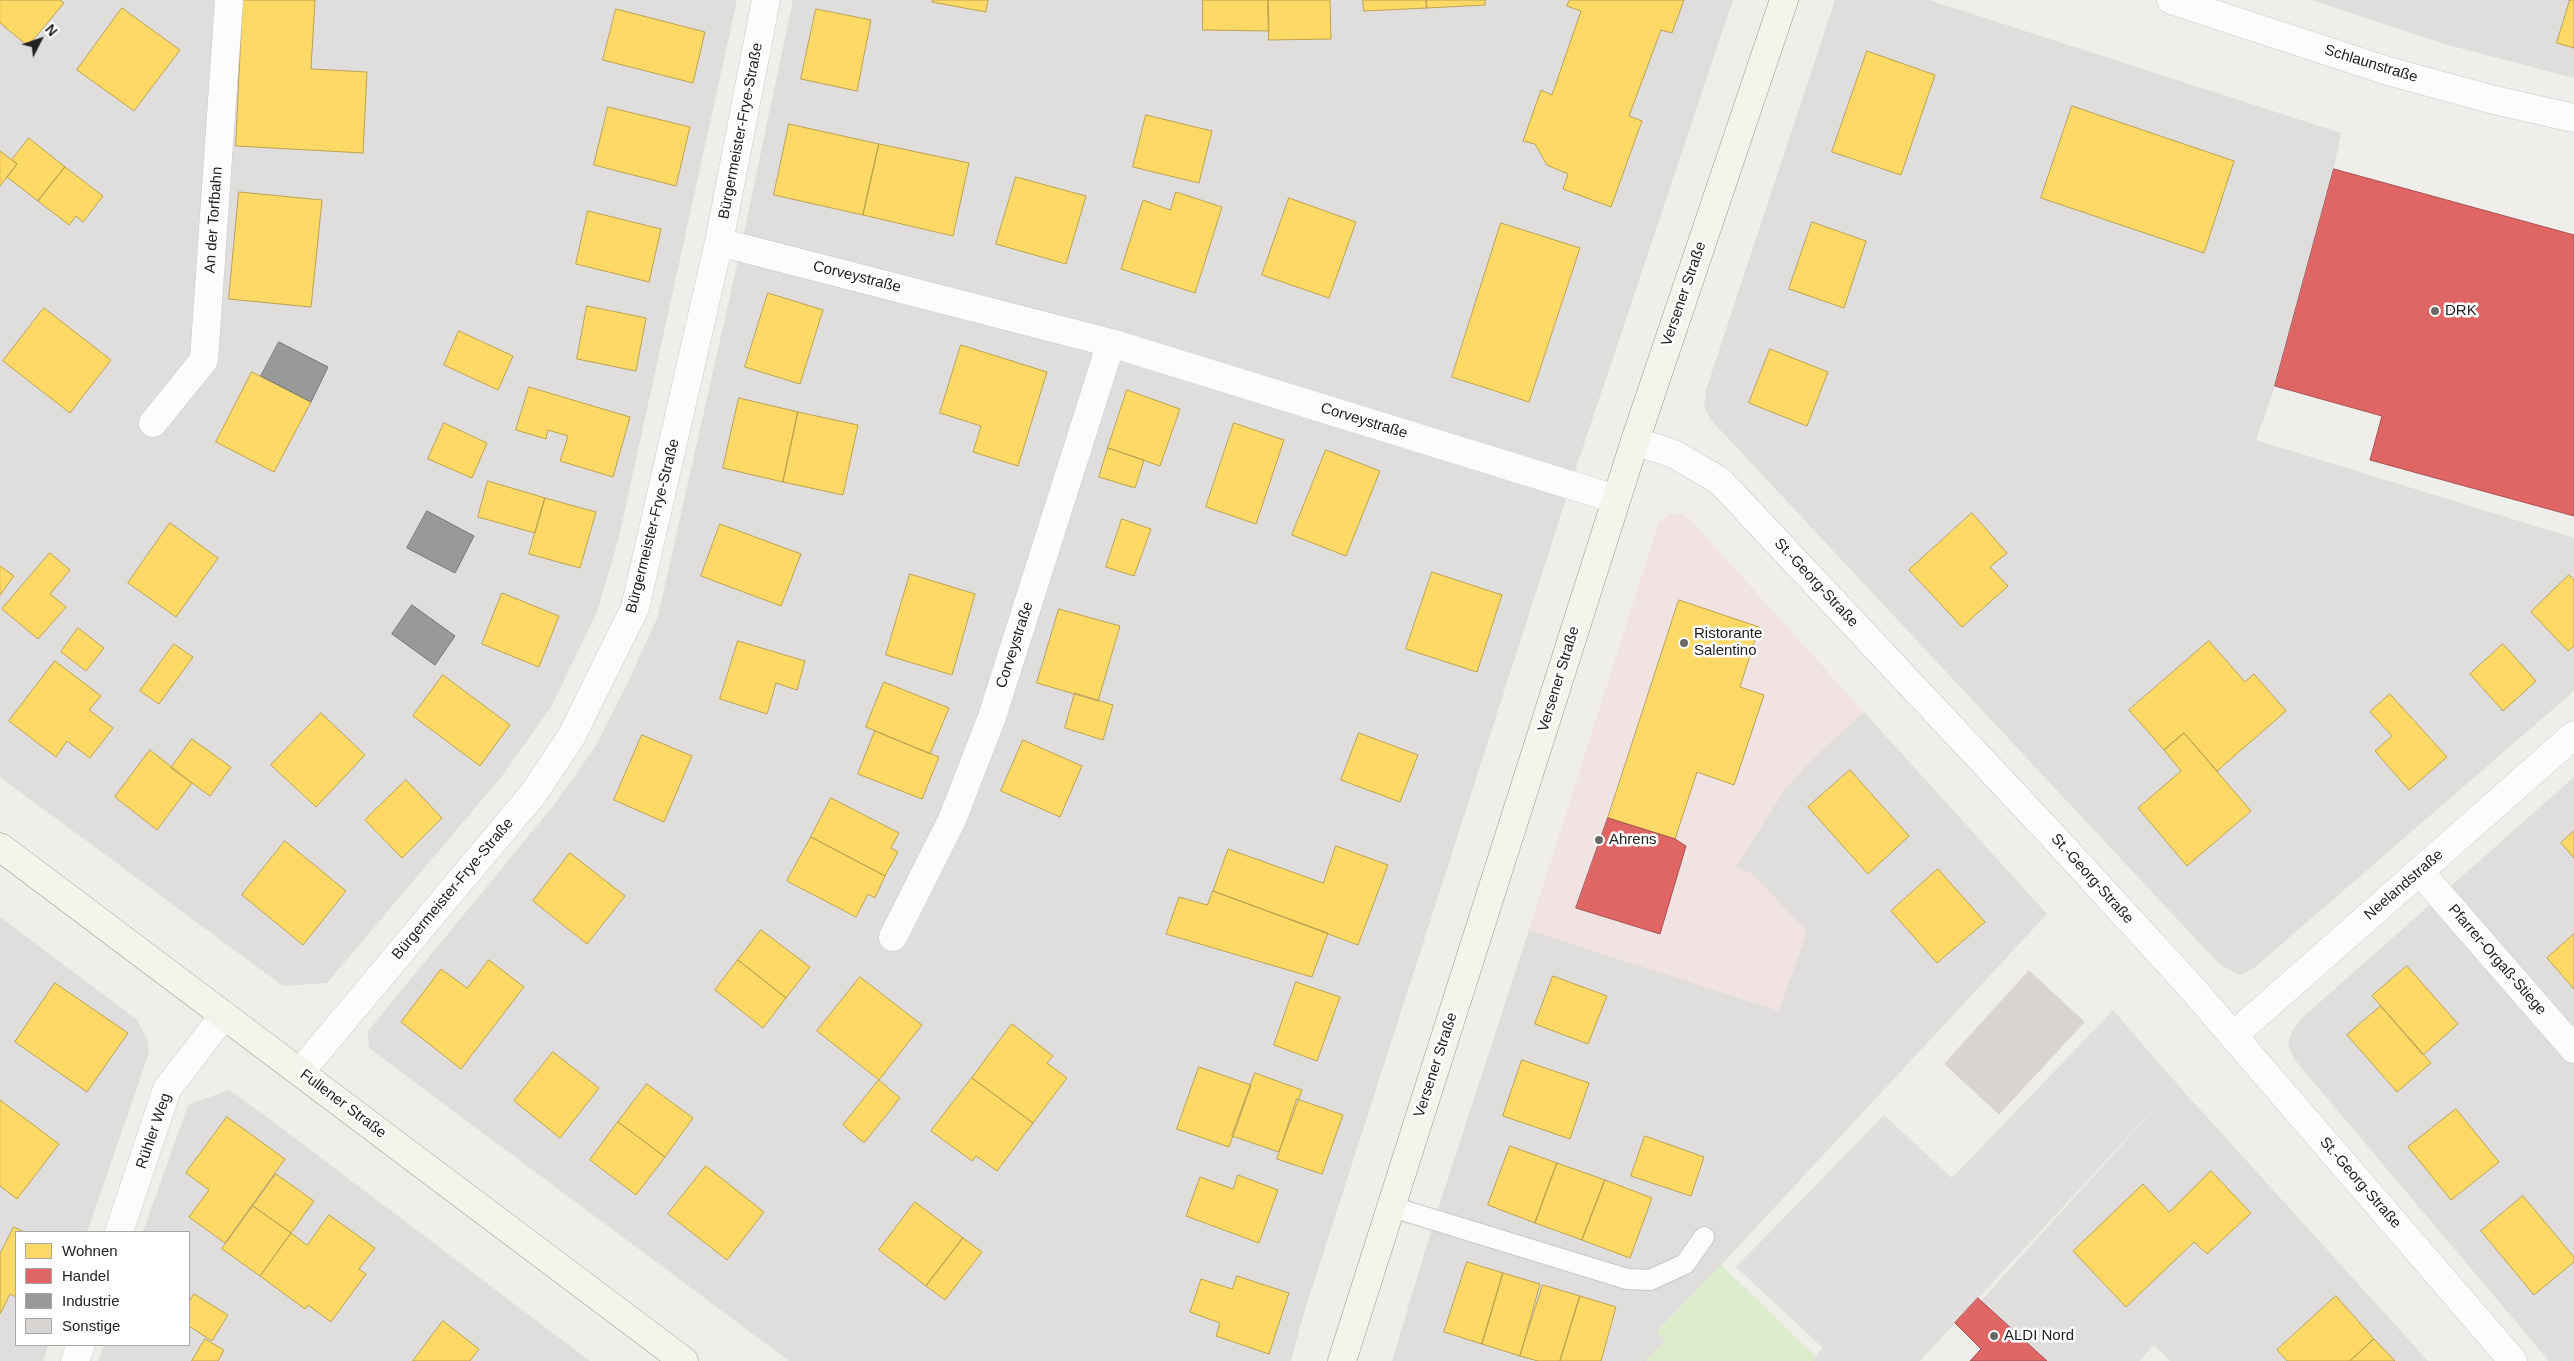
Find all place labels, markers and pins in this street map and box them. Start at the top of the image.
place label: DRK [2445,302,2477,320]
marker: DRK [2429,305,2441,317]
place label: Ristorante Salentino [1694,625,1762,660]
marker: Ristorante Salentino [1678,637,1690,649]
place label: Ahrens [1609,831,1657,849]
marker: Ahrens [1593,834,1605,846]
place label: ALDI Nord [2004,1327,2074,1345]
marker: ALDI Nord [1988,1330,2000,1342]

